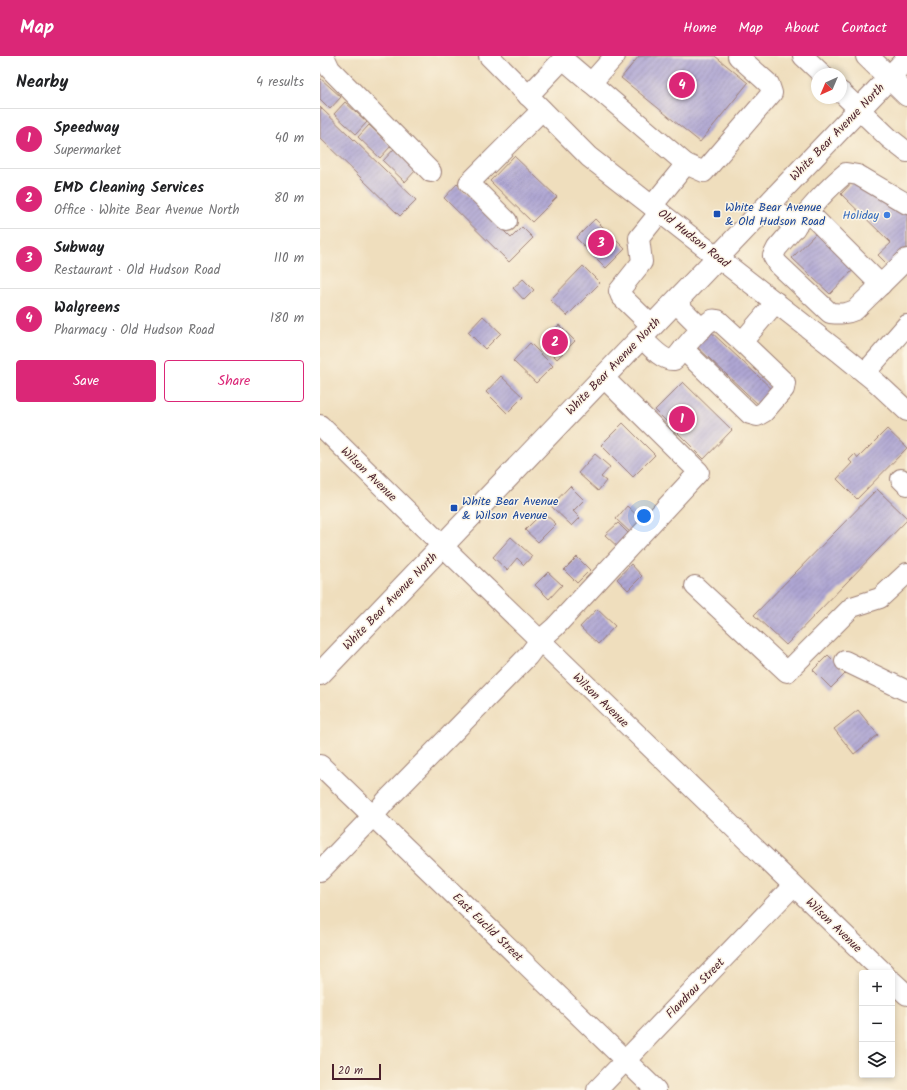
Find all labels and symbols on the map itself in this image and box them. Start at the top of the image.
north arrow [811,68,847,104]
pin: 4 [669,70,695,100]
street label: White Bear Avenue North [785,79,889,186]
place label: White Bear Avenue & Old Hudson Road [725,198,826,231]
street label: Old Hudson Road [654,204,735,273]
place label: Holiday [842,206,879,225]
marker: White Bear Avenue & Old Hudson Road [712,209,722,219]
marker: Holiday [882,210,892,220]
pin: 3 [588,228,614,258]
street label: White Bear Avenue North [561,313,665,420]
pin: 2 [542,327,568,357]
pin: 1 [669,404,695,434]
street label: Wilson Avenue [336,442,402,507]
place label: White Bear Avenue & Wilson Avenue [462,492,559,525]
marker: White Bear Avenue & Wilson Avenue [449,503,459,513]
your location [634,506,654,526]
street label: White Bear Avenue North [338,548,442,655]
street label: Wilson Avenue [568,668,634,733]
street label: East Euclid Street [448,888,528,967]
street label: Wilson Avenue [801,893,867,958]
street label: Flandrau Street [661,953,729,1023]
scale bar [332,1062,381,1081]

